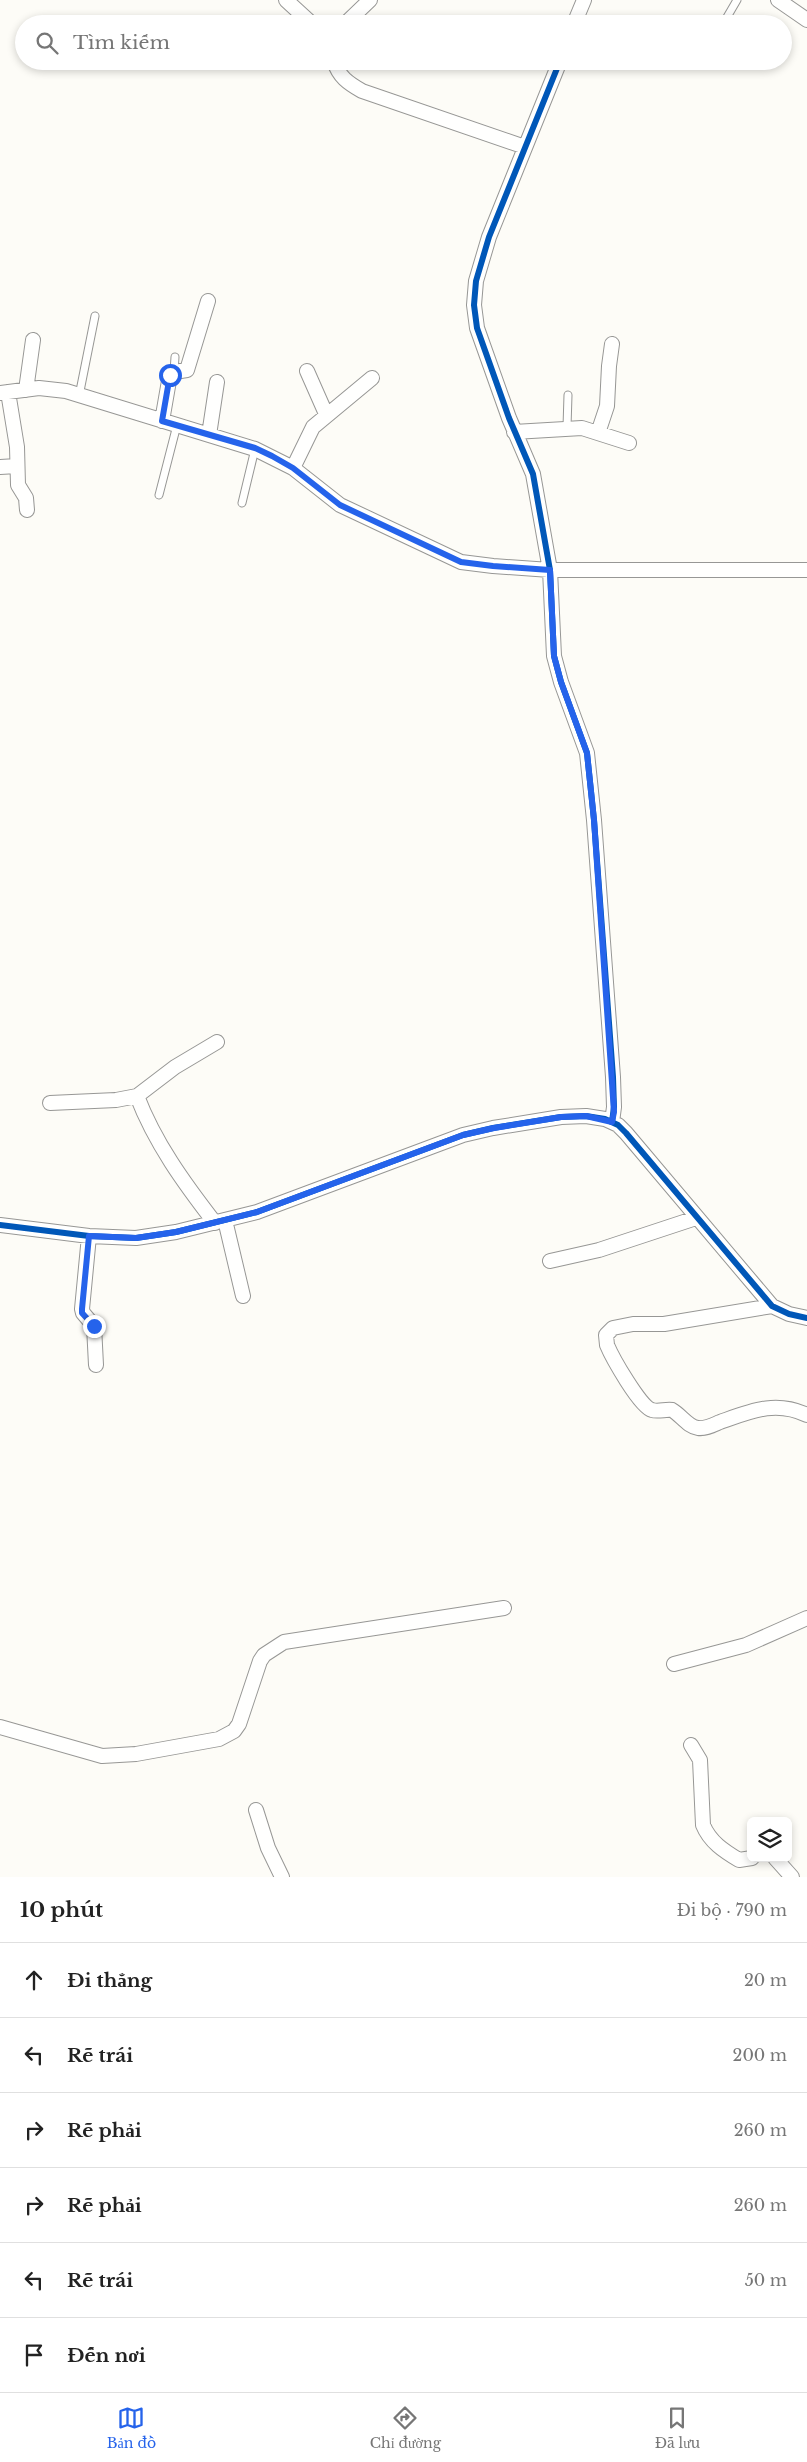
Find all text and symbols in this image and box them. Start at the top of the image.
search box [15,15,792,70]
icon: search [33,29,61,57]
text: Tìm kiếm [73,31,170,54]
route start [159,364,182,387]
route end [83,1315,106,1338]
map controls [747,1817,792,1862]
button: layers [747,1817,792,1862]
text: 10 phút [20,1897,103,1923]
text: Đi bộ · 790 m [677,1900,787,1920]
icon: ahead [20,1966,48,1994]
text: Đi thẳng [67,1969,152,1992]
text: 20 m [744,1970,787,1990]
icon: left [20,2041,48,2069]
text: Rẽ trái [67,2044,133,2067]
text: 200 m [733,2045,787,2065]
icon: right [20,2116,48,2144]
text: Rẽ phải [67,2119,142,2142]
text: 260 m [734,2120,787,2140]
icon: right [20,2191,48,2219]
text: Rẽ phải [67,2194,142,2217]
text: 260 m [734,2195,787,2215]
icon: left [20,2266,48,2294]
text: Rẽ trái [67,2269,133,2292]
text: 50 m [745,2270,787,2290]
icon: arrive [20,2341,48,2369]
text: Đến nơi [67,2344,146,2367]
tab: Bản đồ [107,2404,156,2452]
tab: Chỉ đường [370,2404,441,2452]
tab: Đã lưu [655,2404,700,2452]

